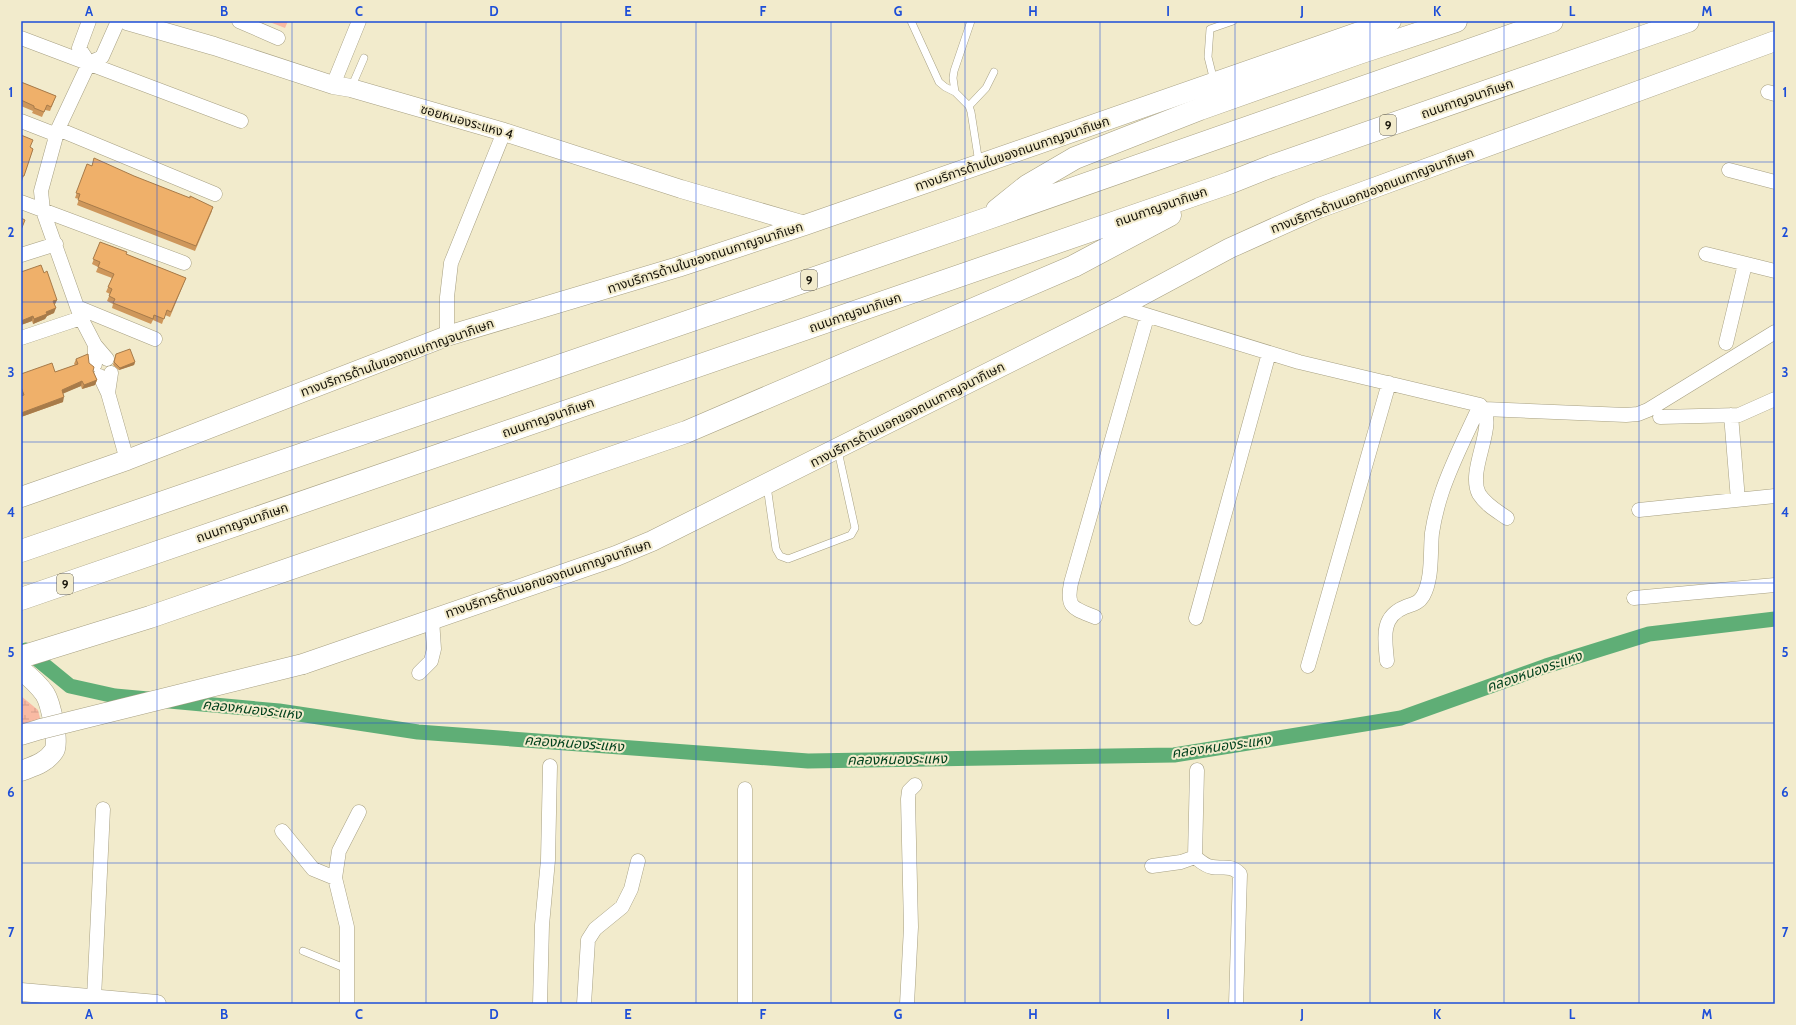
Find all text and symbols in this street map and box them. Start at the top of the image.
text: A [85,3,94,19]
text: B [220,3,228,19]
text: C [355,3,363,19]
text: D [489,3,499,19]
text: E [624,3,632,19]
text: F [760,3,767,19]
text: G [894,3,903,19]
text: H [1028,3,1038,19]
text: I [1166,3,1170,19]
text: J [1299,3,1304,19]
text: K [1433,3,1442,19]
text: L [1569,3,1576,19]
text: M [1702,3,1713,19]
street label: ถนนกาญจนาภิเษก [1419,75,1515,121]
text: 1 [9,84,13,100]
text: 1 [1783,84,1787,100]
street label: ซอยหนองระแหง 4 [419,100,516,142]
street label: ทางบริการด้านในของถนนกาญจนาภิเษก [913,112,1111,194]
road number: 9 [1380,115,1396,135]
street label: ทางบริการด้านนอกของถนนกาญจนาภิเษก [1268,144,1476,236]
street label: ถนนกาญจนาภิเษก [1113,183,1209,229]
street label: ทางบริการด้านในของถนนกาญจนาภิเษก [605,218,805,296]
text: 2 [8,224,15,240]
text: 2 [1782,224,1789,240]
road number: 9 [801,270,817,290]
street label: ถนนกาญจนาภิเษก [807,289,903,335]
street label: ทางบริการด้านในของถนนกาญจนาภิเษก [298,314,496,400]
street label: ทางบริการด้านนอกของถนนกาญจนาภิเษก [807,358,1007,470]
text: 3 [7,364,15,380]
text: 3 [1781,364,1789,380]
street label: ถนนกาญจนาภิเษก [500,394,596,440]
street label: ถนนกาญจนาภิเษก [194,499,290,545]
text: 4 [7,504,15,520]
text: 4 [1781,504,1789,520]
street label: ทางบริการด้านนอกของถนนกาญจนาภิเษก [443,535,653,621]
road number: 9 [57,574,73,594]
text: 5 [8,644,15,660]
text: 5 [1782,644,1789,660]
water label: คลองหนองระแหง [1484,646,1585,696]
water label: คลองหนองระแหง [201,695,304,723]
water label: คลองหนองระแหง [1170,730,1273,762]
water label: คลองหนองระแหง [524,731,626,756]
water label: คลองหนองระแหง [847,749,949,769]
text: 6 [7,784,15,800]
text: 6 [1781,784,1789,800]
text: 7 [8,924,15,940]
text: 7 [1782,924,1789,940]
text: A [85,1006,94,1022]
text: B [220,1006,228,1022]
text: C [355,1006,363,1022]
text: D [489,1006,499,1022]
text: E [624,1006,632,1022]
text: F [760,1006,767,1022]
text: G [894,1006,903,1022]
text: H [1028,1006,1038,1022]
text: I [1166,1006,1170,1022]
text: J [1299,1006,1304,1022]
text: K [1433,1006,1442,1022]
text: L [1569,1006,1576,1022]
text: M [1702,1006,1713,1022]

